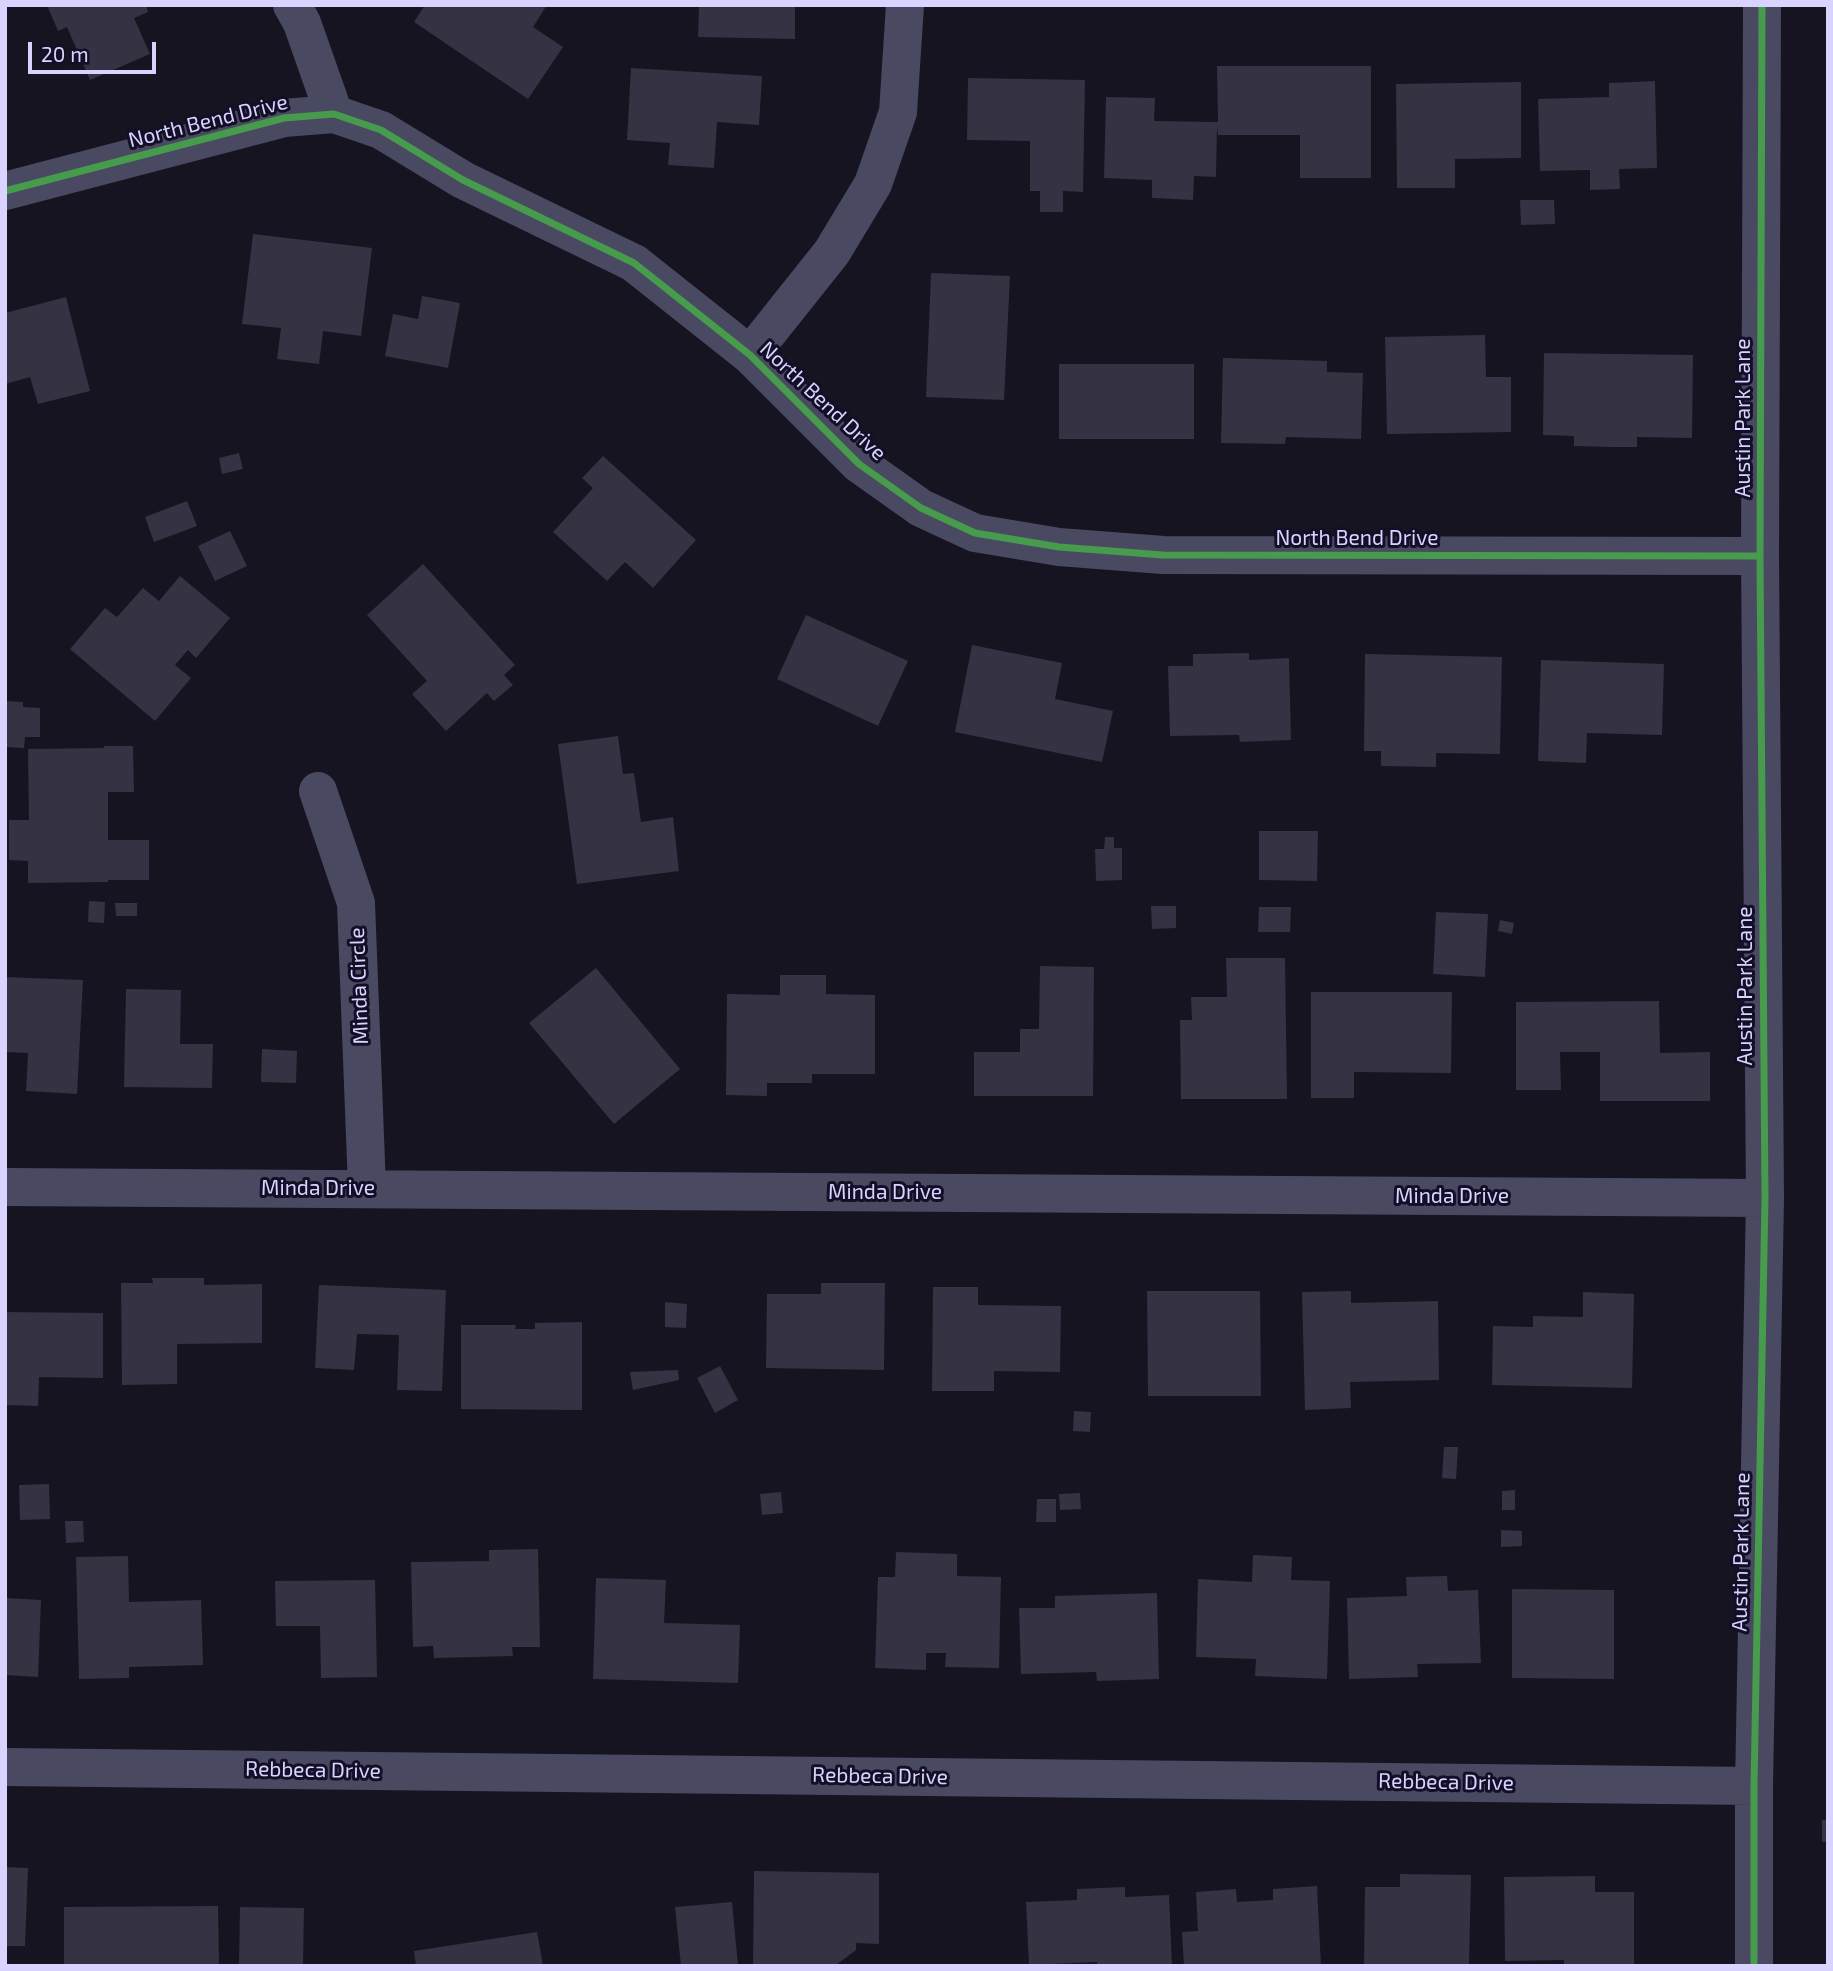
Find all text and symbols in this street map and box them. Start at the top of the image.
scale bar [32,28,159,72]
text: 20 m [41,41,89,66]
street label: North Bend Drive [126,89,290,153]
street label: North Bend Drive [755,336,891,466]
street label: Austin Park Lane [1730,338,1756,498]
street label: North Bend Drive [1275,525,1439,551]
street label: Austin Park Lane [1732,906,1758,1066]
street label: Minda Circle [344,927,374,1045]
street label: Minda Drive [261,1175,375,1201]
street label: Minda Drive [828,1179,942,1205]
street label: Minda Drive [1395,1183,1509,1209]
street label: Austin Park Lane [1727,1472,1755,1632]
street label: Rebbeca Drive [245,1756,381,1784]
street label: Rebbeca Drive [812,1762,948,1790]
street label: Rebbeca Drive [1378,1768,1514,1796]

